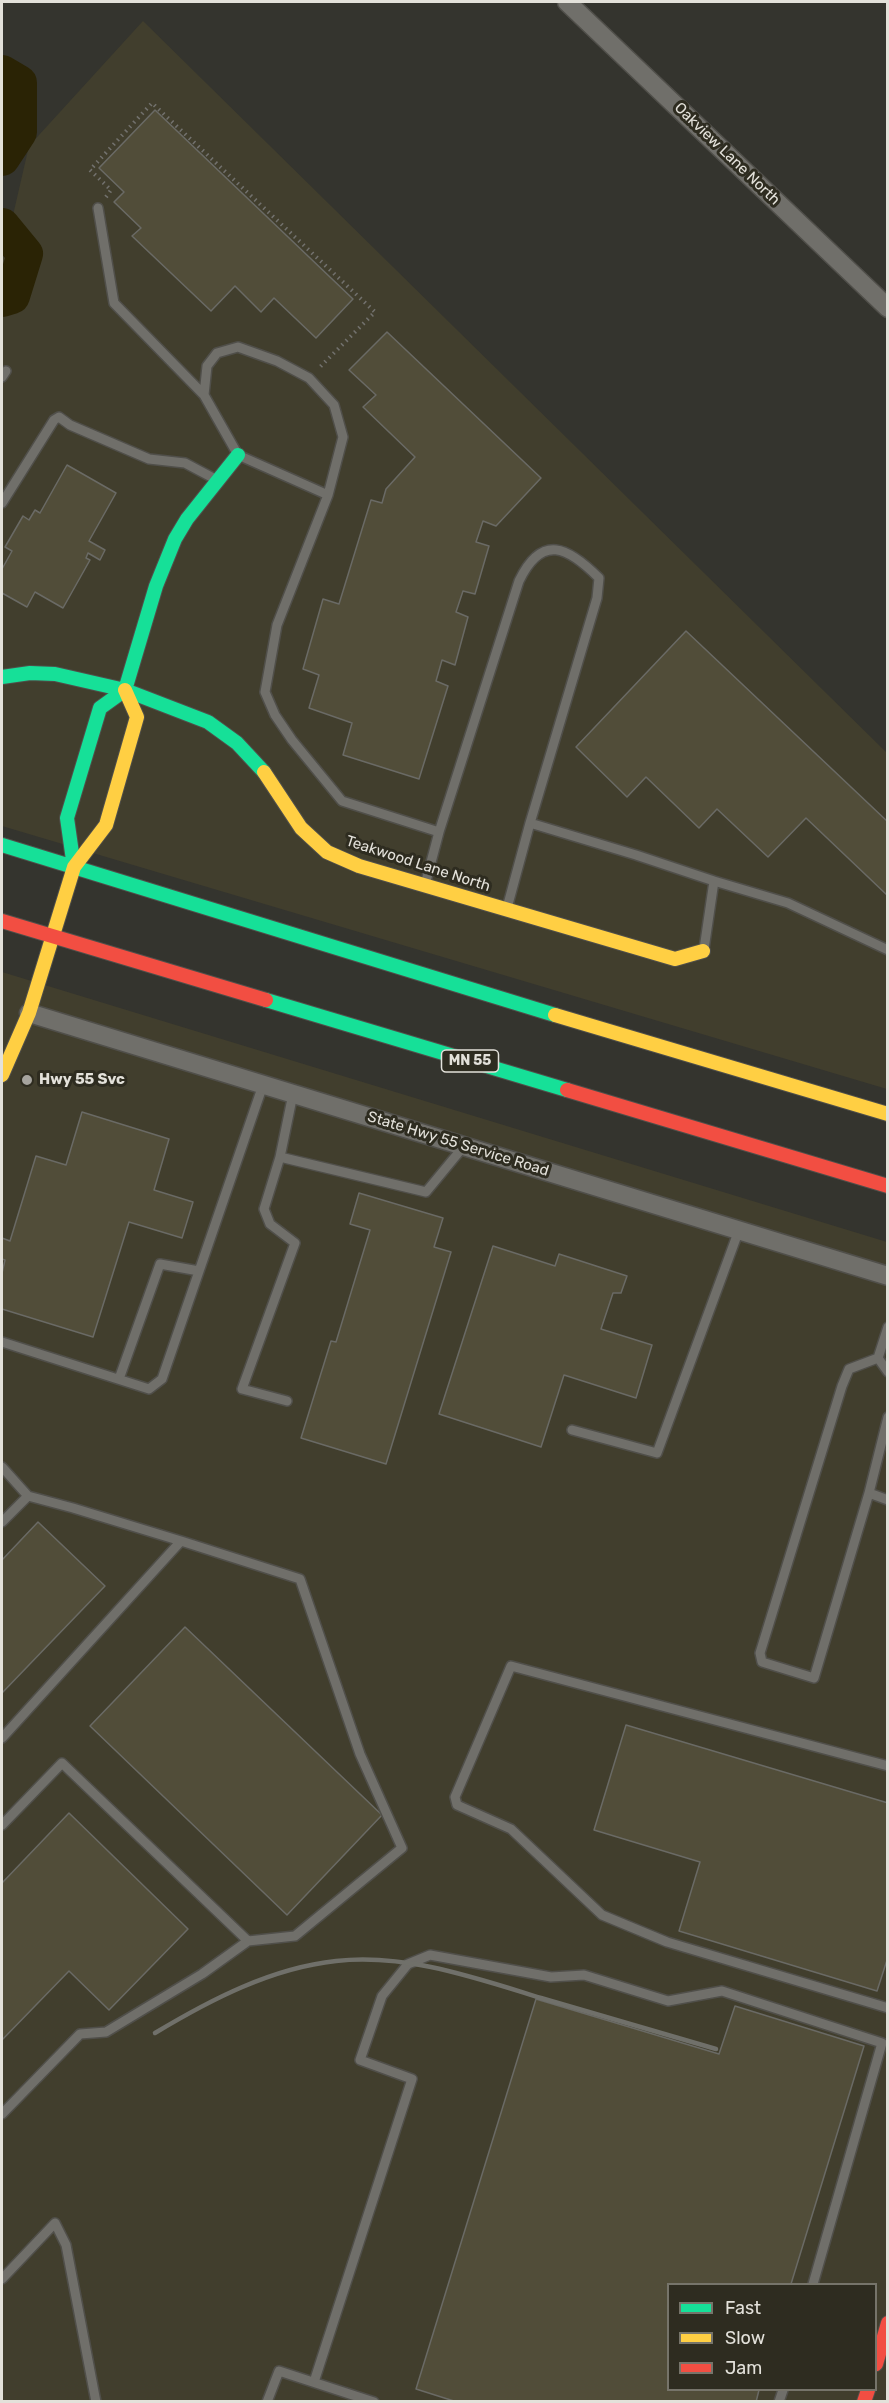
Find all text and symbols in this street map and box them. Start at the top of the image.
street label: Oakview Lane North [671,99,783,209]
street label: Teakwood Lane North [343,832,493,896]
road number: MN 55 [442,1050,498,1072]
place label: Hwy 55 Svc [39,1071,125,1089]
marker: Hwy 55 Svc [20,1073,34,1087]
street label: State Hwy 55 Service Road [365,1108,551,1180]
legend [667,2283,877,2391]
text: Fast [725,2297,761,2319]
text: Slow [725,2327,765,2349]
text: Jam [725,2357,762,2379]

